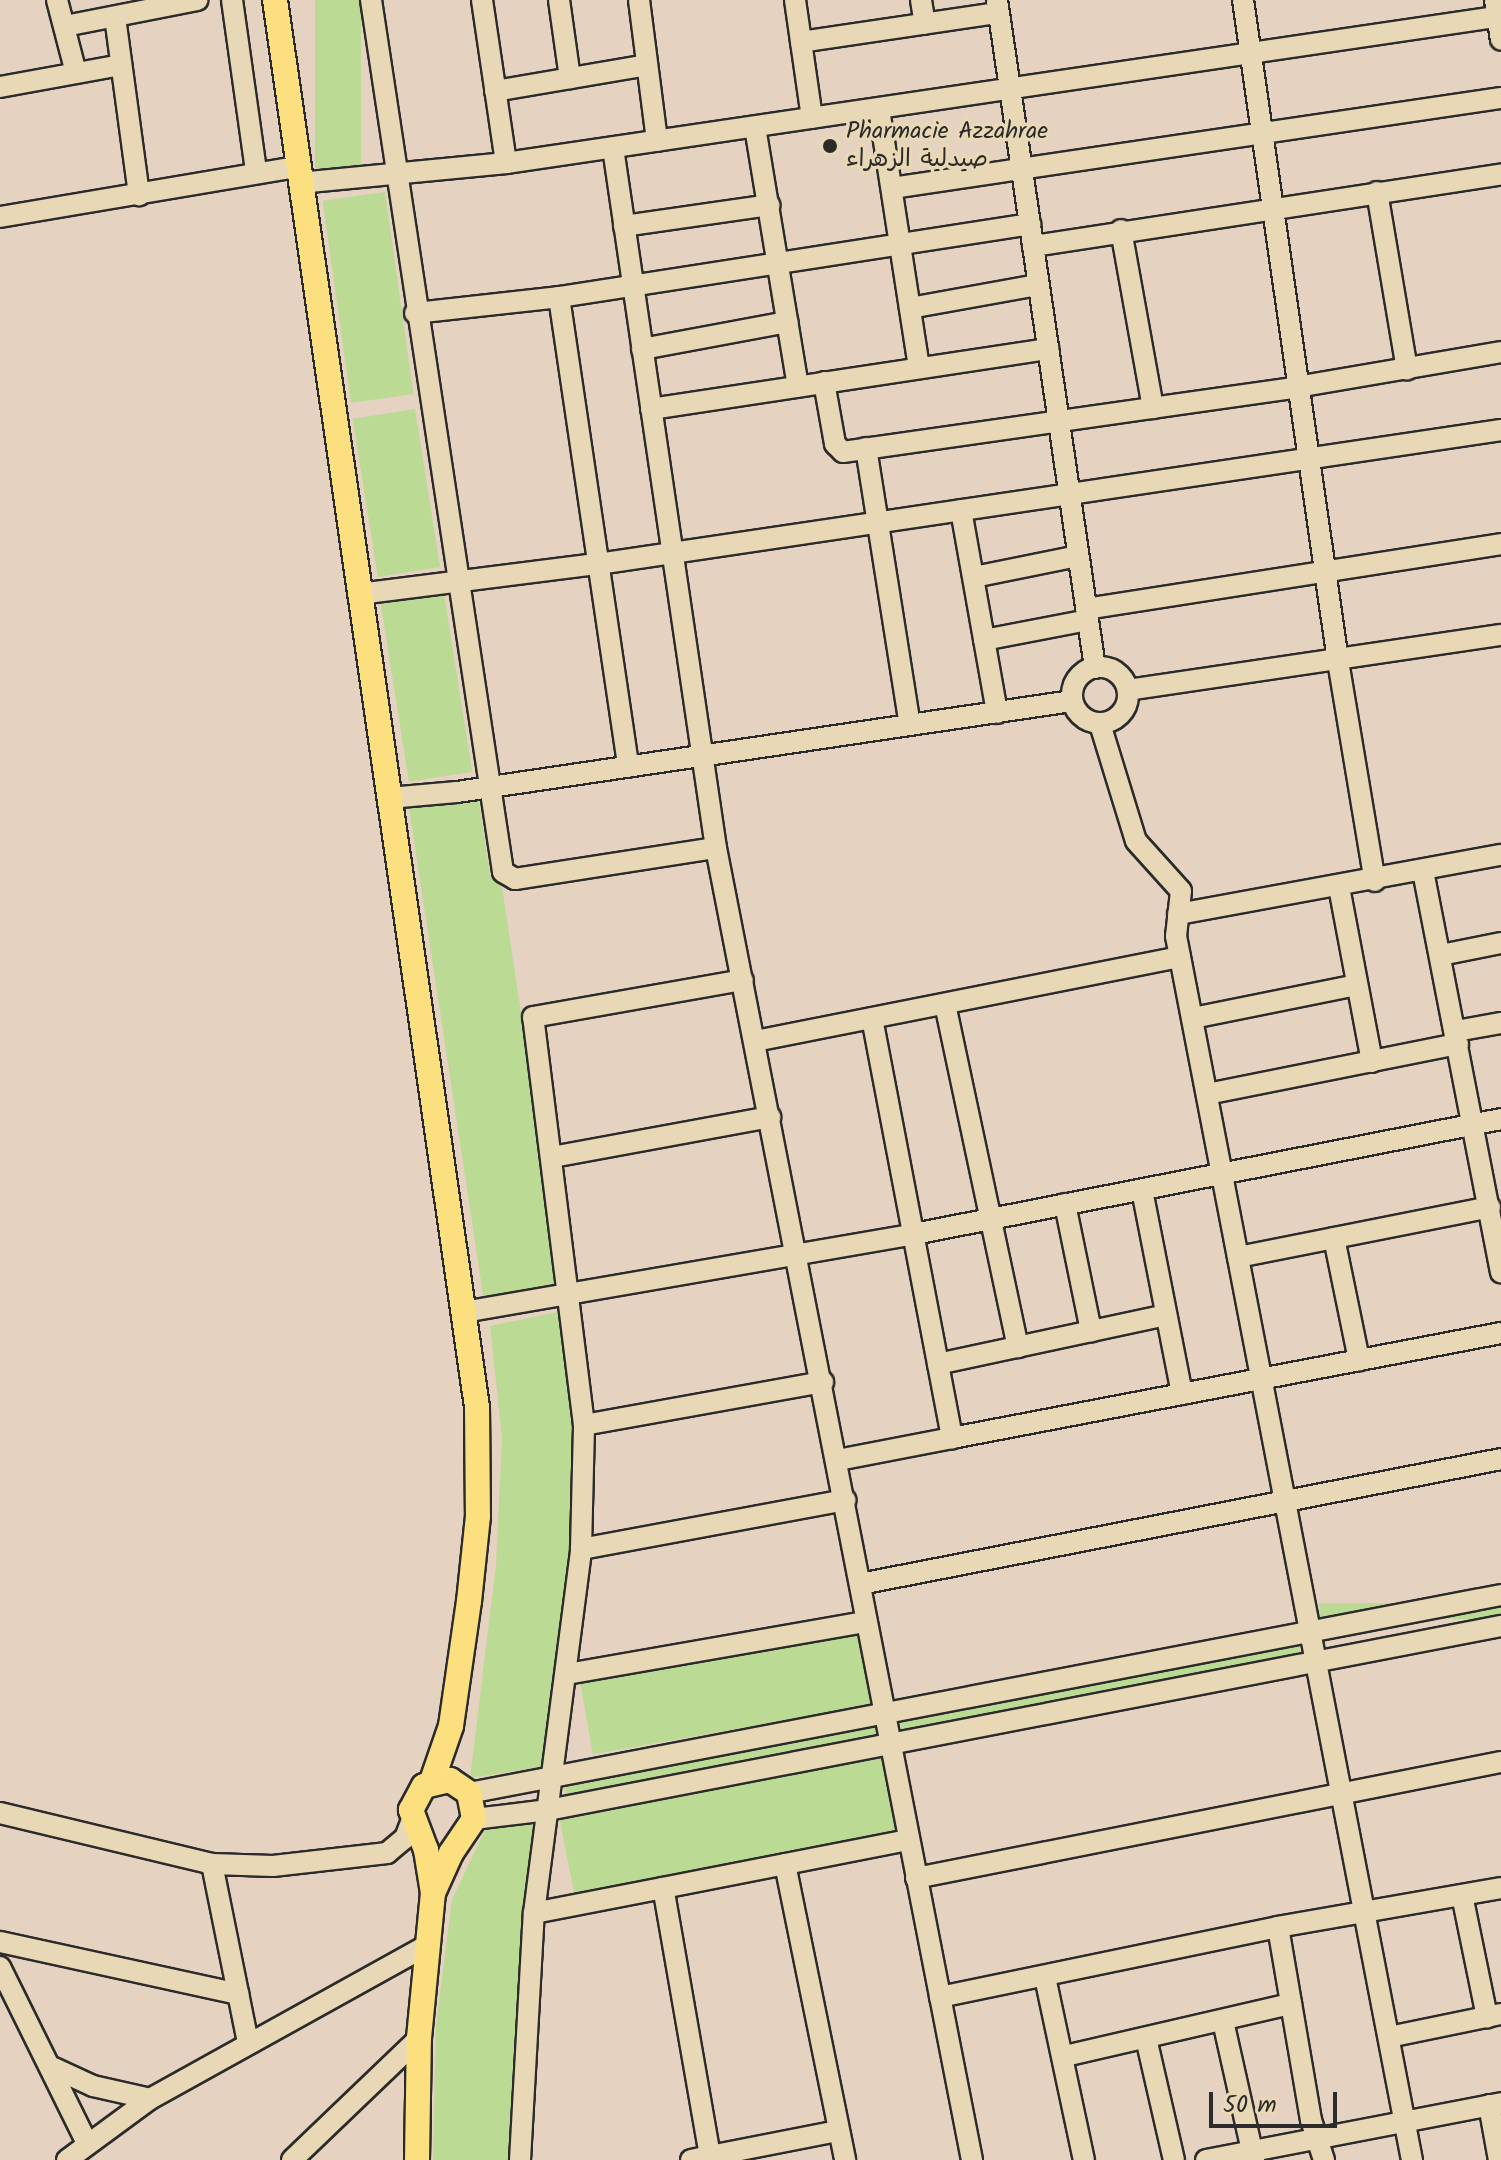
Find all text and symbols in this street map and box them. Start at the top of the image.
place label: Pharmacie Azzahrae صيدلية الزهراء [846,118,1048,174]
marker: Pharmacie Azzahrae صيدلية الزهراء [821,137,839,155]
scale bar [1213,2076,1341,2126]
text: 50 m [1223,2086,1277,2125]

